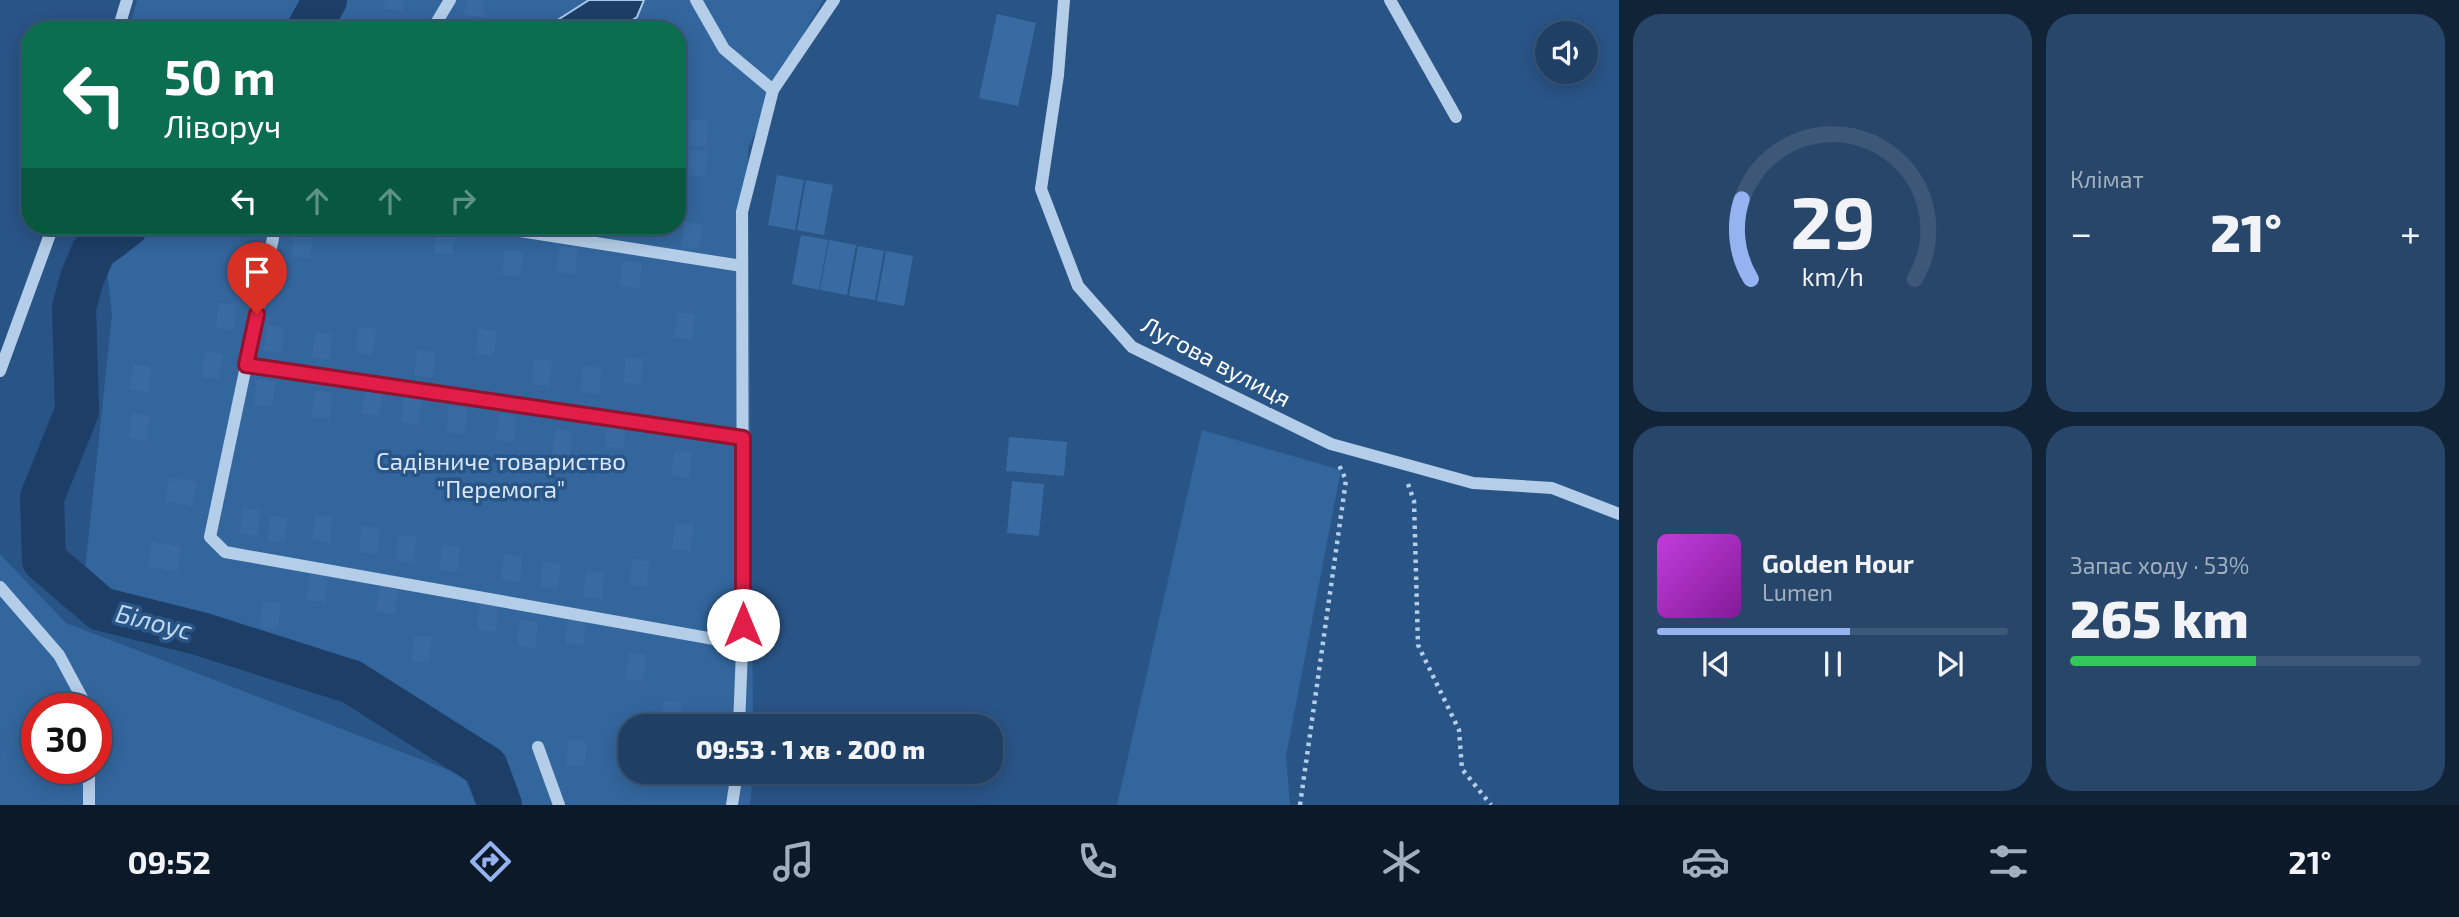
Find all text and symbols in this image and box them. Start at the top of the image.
map controls [1535,21,1598,84]
button: sound [1535,21,1598,84]
text: 50 m [164,46,276,105]
icon: left [49,49,140,140]
text: Ліворуч [164,106,281,144]
text: Клімат [2070,165,2144,193]
text: 29 [1790,176,1875,264]
icon: left [225,182,263,220]
icon: ahead [298,182,336,220]
icon: ahead [371,182,409,220]
icon: right [444,182,482,220]
text: 21° [2210,200,2282,262]
text: − [2070,209,2092,255]
text: + [2400,209,2421,255]
pin [227,242,287,314]
icon: arrive [238,253,276,291]
text: km/h [1801,261,1864,291]
street label: Лугова вулиця [1137,309,1296,413]
park label: Садівниче товариство "Перемога" [376,446,626,503]
text: Golden Hour [1762,547,1914,578]
text: Запас ходу · 53% [2070,551,2249,579]
text: Lumen [1762,578,1833,606]
text: 265 km [2070,586,2249,648]
position arrow [706,588,780,662]
water label: Білоус [113,596,196,645]
icon: previous [1697,645,1735,683]
icon: pause [1814,645,1852,683]
icon: next [1931,645,1969,683]
speed limit sign: 30 [21,693,112,784]
text: 09:53 · 1 хв · 200 m [696,733,925,764]
icon: directions [466,837,515,886]
icon: music [769,837,818,886]
icon: phone [1073,837,1122,886]
icon: climate [1377,837,1426,886]
icon: car [1681,837,1730,886]
icon: filters [1984,837,2033,886]
text: 09:52 [127,842,211,880]
text: 21° [2288,842,2332,880]

